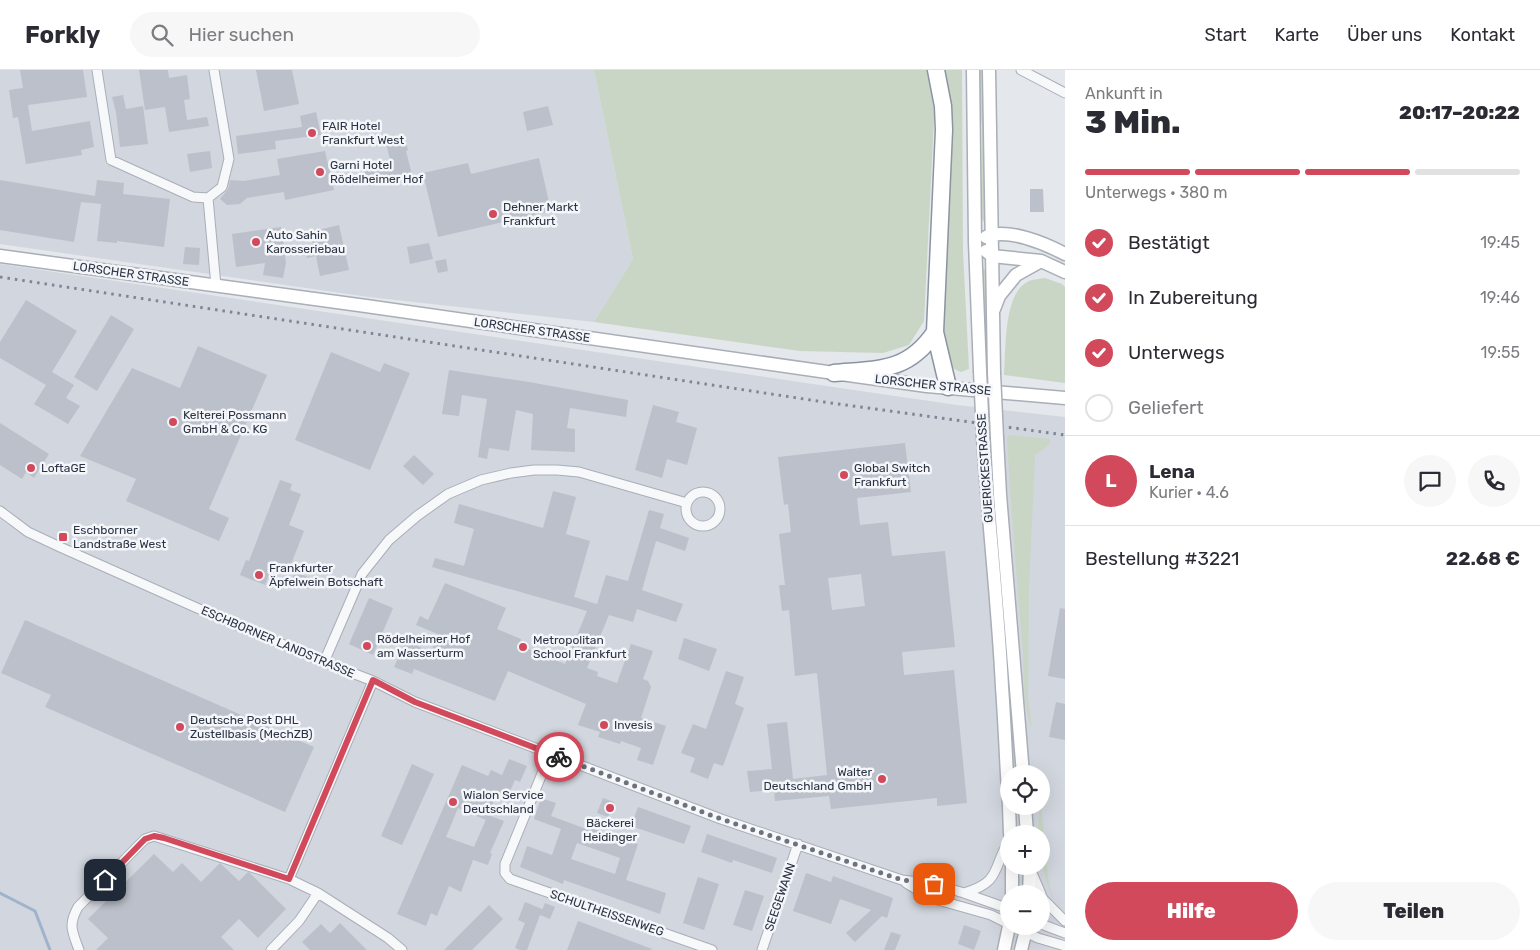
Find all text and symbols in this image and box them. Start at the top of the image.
search box [130,12,480,57]
text: Forkly [25,21,100,49]
icon: search [148,21,176,49]
text: Hier suchen [188,23,294,46]
text: Start [1204,24,1247,46]
text: Karte [1275,24,1319,46]
text: Über uns [1347,24,1422,46]
text: Kontakt [1450,24,1515,46]
text: Ankunft in [1085,84,1163,103]
text: 20:17–20:22 [1399,101,1520,124]
text: 3 Min. [1085,103,1181,141]
place label: FAIR Hotel Frankfurt West [322,119,404,147]
marker: FAIR Hotel Frankfurt West [306,127,318,139]
place label: Garni Hotel Rödelheimer Hof [330,158,423,186]
marker: Garni Hotel Rödelheimer Hof [314,166,326,178]
text: Unterwegs · 380 m [1085,183,1228,202]
place label: Dehner Markt Frankfurt [503,200,578,228]
marker: Dehner Markt Frankfurt [487,208,499,220]
place label: Auto Sahin Karosseriebau [266,228,345,256]
icon: check [1085,229,1113,257]
text: Bestätigt [1128,231,1210,254]
text: 19:45 [1480,233,1520,252]
marker: Auto Sahin Karosseriebau [250,236,262,248]
street label: LORSCHER STRASSE [72,259,190,289]
icon: check [1085,284,1113,312]
text: In Zubereitung [1128,286,1258,309]
text: 19:46 [1480,288,1520,307]
street label: LORSCHER STRASSE [473,315,591,345]
icon: check [1085,339,1113,367]
text: Unterwegs [1128,341,1225,364]
text: 19:55 [1481,343,1520,362]
street label: LORSCHER STRASSE [874,372,992,398]
text: Geliefert [1128,396,1204,419]
place label: Kelterei Possmann GmbH & Co. KG [183,408,287,436]
street label: GUERICKESTRASSE [974,413,996,523]
marker: Kelterei Possmann GmbH & Co. KG [167,416,179,428]
button: chat [1404,455,1456,507]
button: phone [1468,455,1520,507]
text: Lena [1149,460,1195,483]
place label: LoftaGE [41,461,86,475]
place label: Global Switch Frankfurt [854,461,930,489]
marker: LoftaGE [25,462,37,474]
marker: Global Switch Frankfurt [838,469,850,481]
text: L [1105,469,1117,492]
text: Kurier · 4.6 [1149,483,1229,502]
place label: Eschborner Landstraße West [73,523,166,551]
marker: Eschborner Landstraße West [57,531,69,543]
text: Bestellung #3221 [1085,547,1239,570]
text: 22.68 € [1446,547,1520,570]
place label: Frankfurter Äpfelwein Botschaft [269,561,383,589]
marker: Frankfurter Äpfelwein Botschaft [253,569,265,581]
street label: ESCHBORNER LANDSTRASSE [199,603,357,681]
place label: Rödelheimer Hof am Wasserturm [377,632,470,660]
place label: Metropolitan School Frankfurt [533,633,627,661]
marker: Rödelheimer Hof am Wasserturm [361,640,373,652]
marker: Metropolitan School Frankfurt [517,641,529,653]
place label: Deutsche Post DHL Zustellbasis (MechZB) [190,713,313,741]
place label: Invesis [614,718,653,732]
marker: Invesis [598,719,610,731]
marker: Deutsche Post DHL Zustellbasis (MechZB) [174,721,186,733]
courier [534,732,584,782]
icon: bike [545,743,573,771]
place label: Walter Deutschland GmbH [764,765,872,793]
map controls [1000,765,1050,935]
button: locate [1000,765,1050,815]
marker: Walter Deutschland GmbH [876,773,888,785]
place label: Wialon Service Deutschland [463,788,544,816]
marker: Wialon Service Deutschland [447,796,459,808]
marker: Bäckerei Heidinger [604,802,616,814]
place label: Bäckerei Heidinger [583,816,637,844]
button: + [1000,825,1050,875]
pin [84,859,126,901]
street label: SEEGEWANN [762,861,798,933]
pin [913,863,955,905]
icon: home [91,866,119,894]
icon: bag [920,870,948,898]
button: Hilfe [1085,882,1298,940]
button: Teilen [1308,882,1520,940]
button: − [1000,885,1050,935]
street label: SCHULTHEISSENWEG [548,887,666,939]

